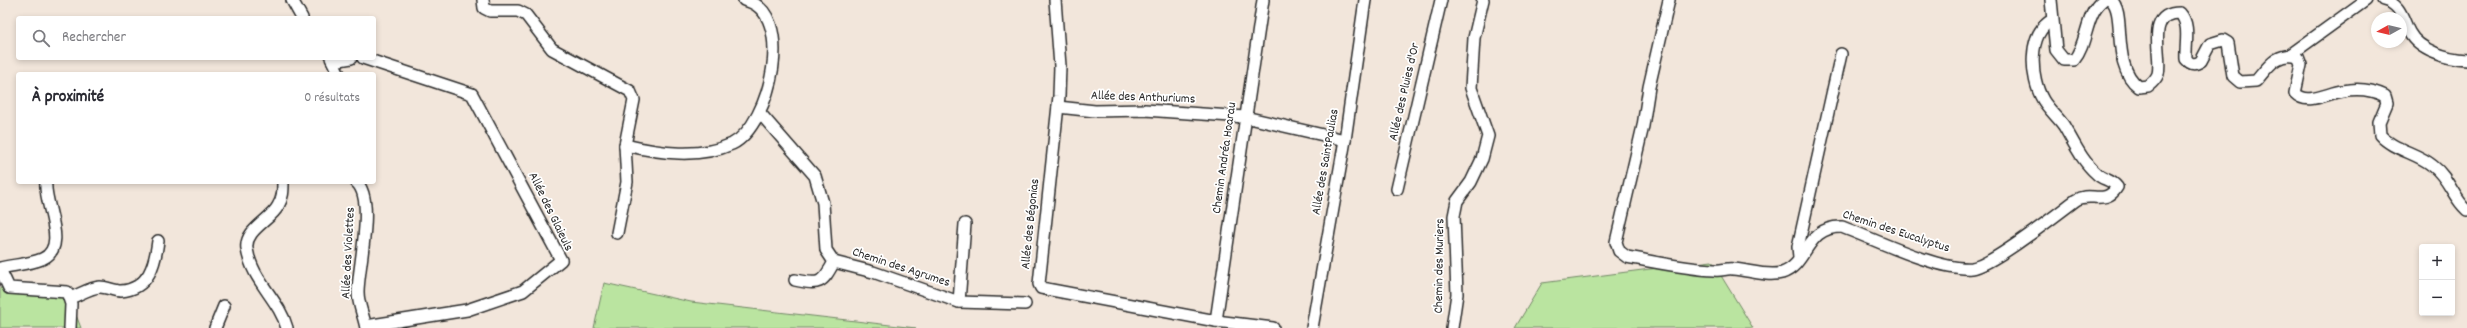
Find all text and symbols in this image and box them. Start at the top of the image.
north arrow [2371,12,2407,48]
search box [16,16,376,60]
icon: search [30,27,52,49]
text: Rechercher [62,27,126,49]
street label: Allée des Pluies d'Or [1385,41,1426,143]
text: À proximité [32,86,104,110]
street label: Allée des Anthuriums [1090,87,1196,109]
text: 0 résultats [304,89,360,108]
street label: Chemin Andréa Hoarau [1208,101,1242,215]
street label: Allée des SaintPaulias [1307,107,1345,217]
street label: Allée des Glaieuls [523,169,577,255]
street label: Allée des Bégonias [1017,178,1045,270]
street label: Chemin des Eucalyptus [1840,206,1952,258]
street label: Allée des Violettes [337,207,361,299]
street label: Chemin des Muriers [1430,218,1450,314]
street label: Chemin des Agrumes [850,243,952,293]
map controls [2419,244,2455,316]
button: + [2419,244,2455,280]
button: − [2419,280,2455,316]

